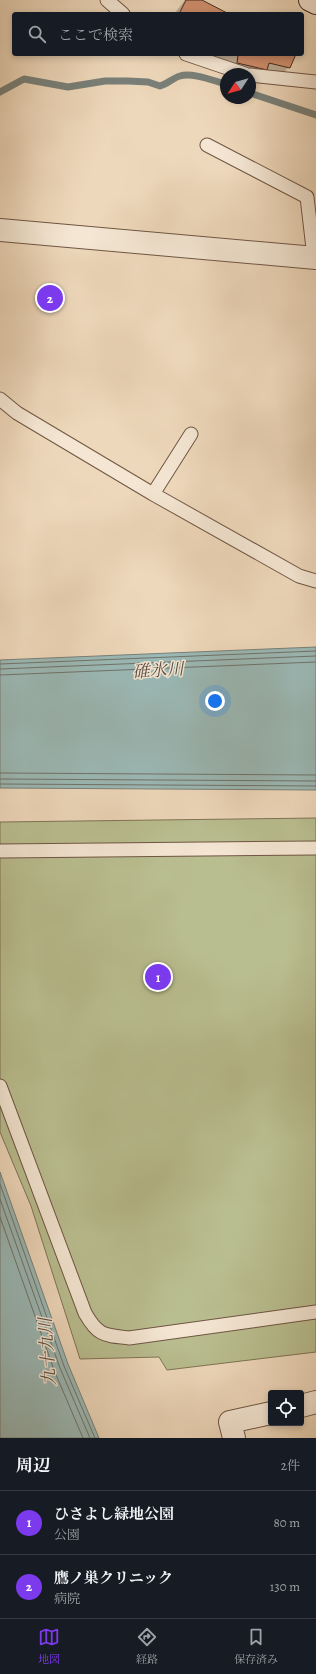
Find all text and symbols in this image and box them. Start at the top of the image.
search box [12,12,304,56]
icon: search [26,23,48,45]
text: ここで検索 [58,25,133,45]
north arrow [220,68,256,104]
pin: 2 [37,283,63,313]
water label: 碓氷川 [132,657,186,684]
your location [205,691,225,711]
pin: 1 [145,962,171,992]
water label: 九十九川 [34,1315,61,1387]
map controls [268,1390,304,1426]
button: locate [268,1390,304,1426]
text: 周辺 [16,1454,50,1477]
text: 2件 [281,1457,300,1474]
text: ひさよし緑地公園 [54,1504,174,1524]
text: 1 [27,1514,31,1531]
text: 80 m [273,1514,300,1531]
text: 公園 [54,1526,80,1543]
text: 鷹ノ巣クリニック [54,1568,173,1588]
text: 2 [26,1578,32,1595]
text: 130 m [270,1578,300,1595]
text: 病院 [54,1590,80,1607]
tab: 地図 [38,1626,60,1667]
tab: 経路 [136,1626,158,1667]
tab: 保存済み [234,1626,278,1667]

